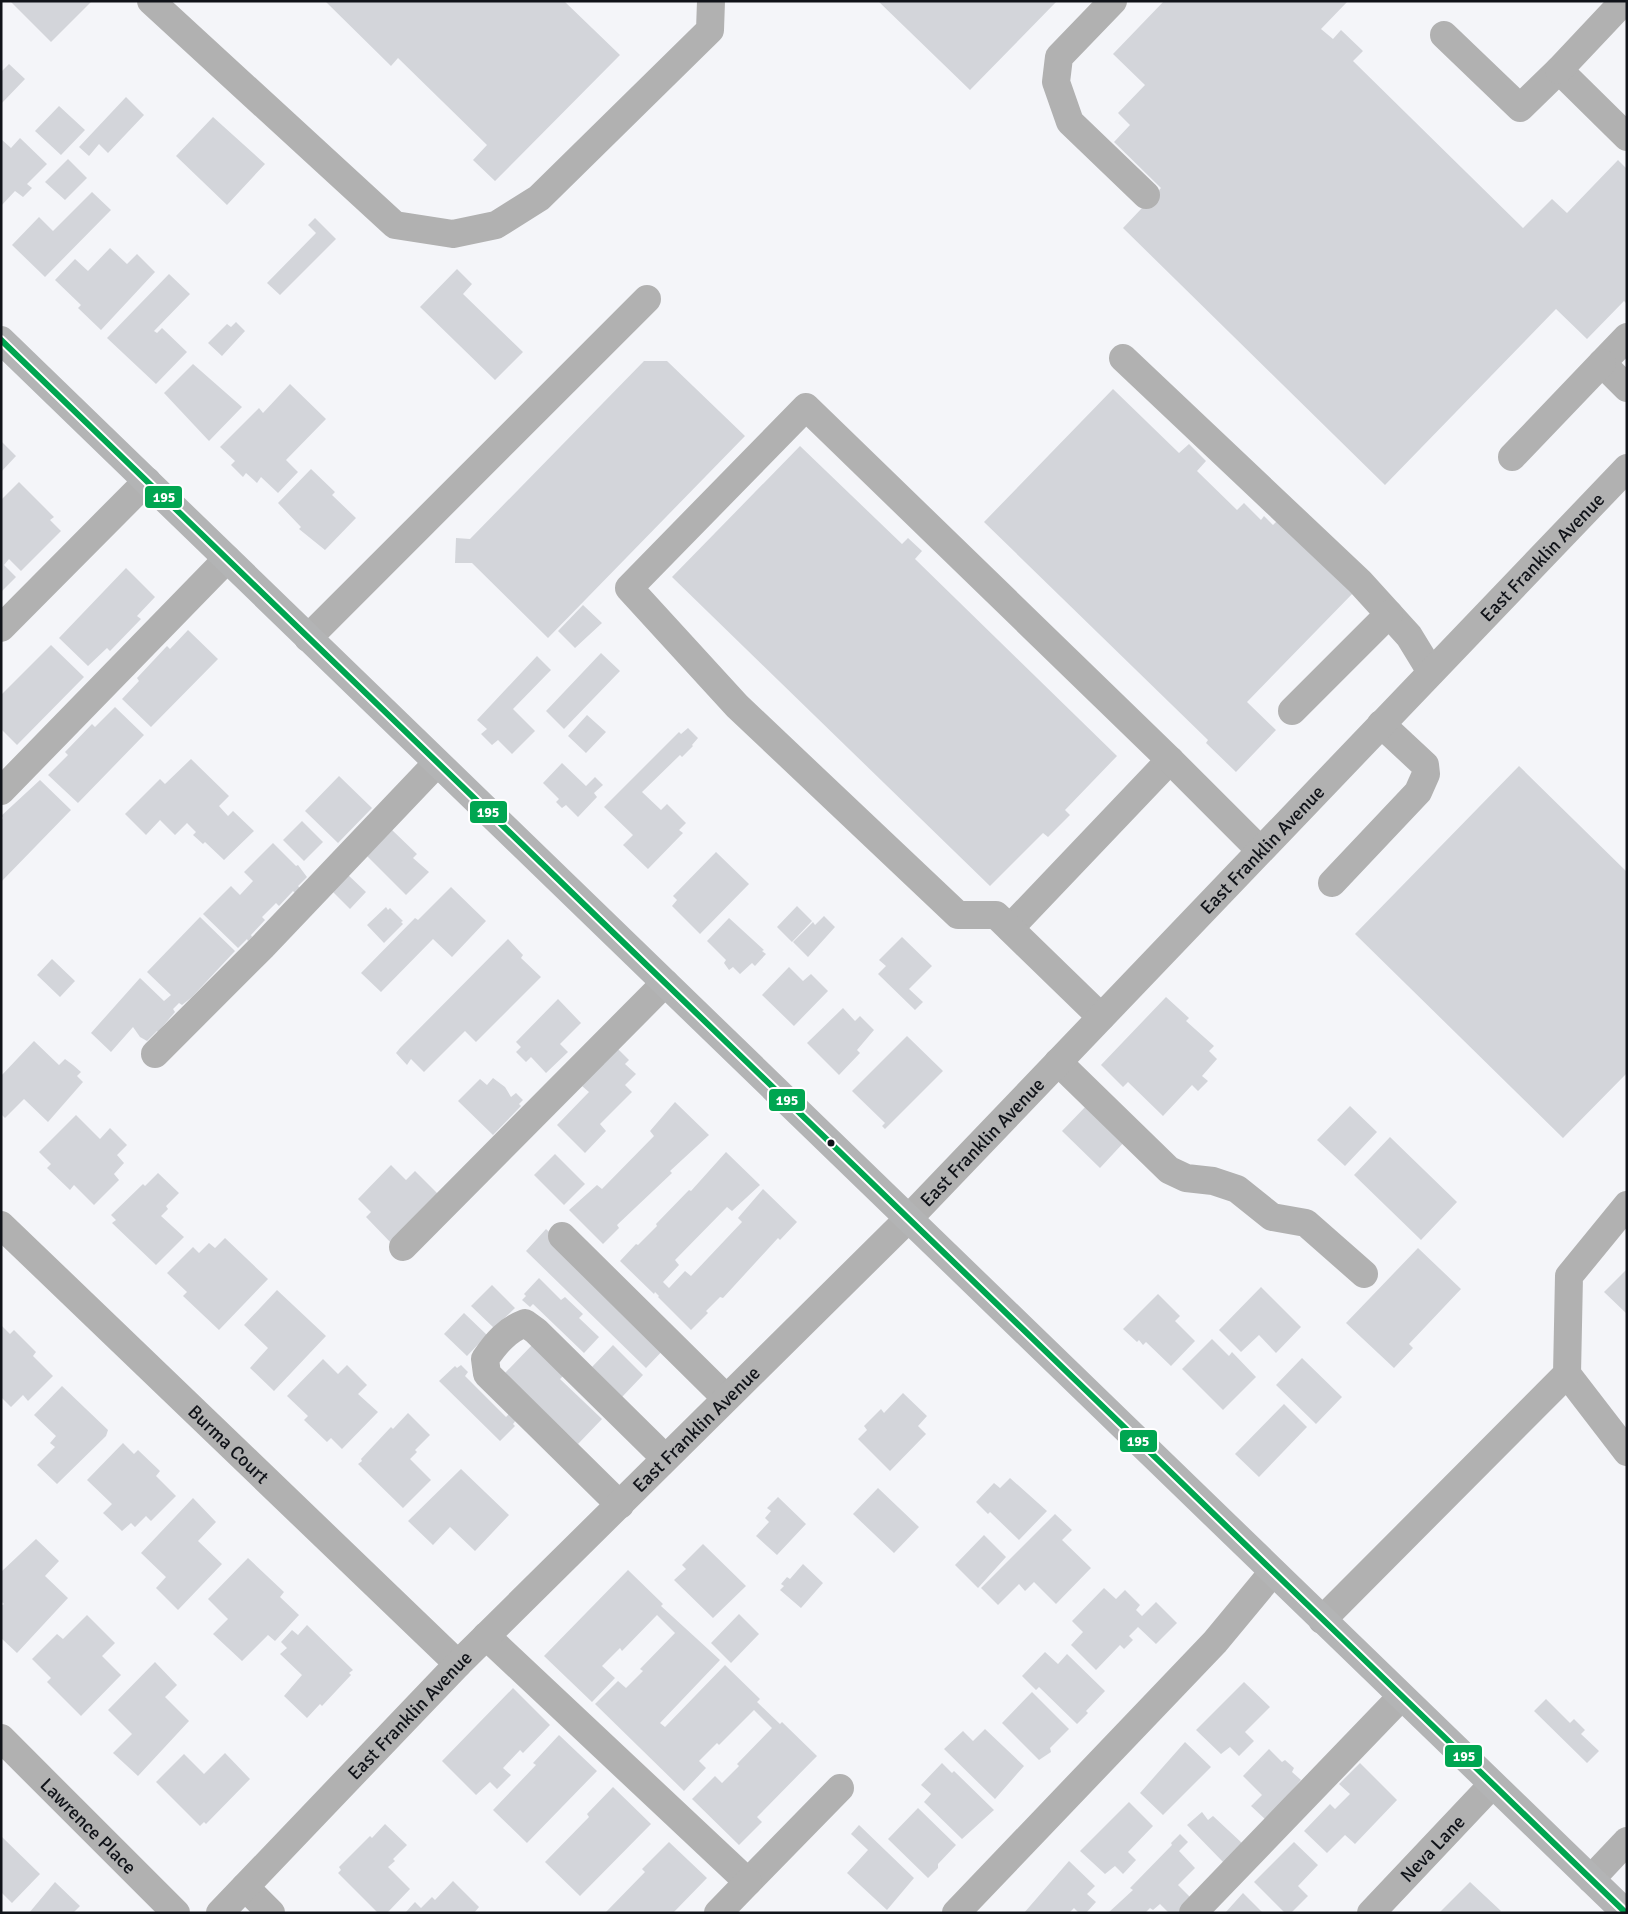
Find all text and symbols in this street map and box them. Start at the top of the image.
line badge: 195 [144,485,183,509]
street label: East Franklin Avenue [1475,488,1610,627]
text: 195 [153,489,175,506]
street label: East Franklin Avenue [1195,780,1330,920]
line badge: 195 [469,800,508,824]
text: 195 [477,804,499,821]
street label: East Franklin Avenue [915,1073,1050,1212]
line badge: 195 [768,1088,806,1112]
text: 195 [776,1092,798,1109]
unlabelled marker [826,1138,836,1148]
street label: East Franklin Avenue [628,1361,765,1498]
street label: Burma Court [183,1400,274,1489]
line badge: 195 [1119,1429,1158,1453]
text: 195 [1127,1433,1149,1450]
street label: East Franklin Avenue [343,1646,477,1785]
line badge: 195 [1444,1744,1483,1768]
text: 195 [1453,1748,1475,1765]
street label: Lawrence Place [35,1773,141,1880]
street label: Neva Lane [1395,1810,1470,1888]

